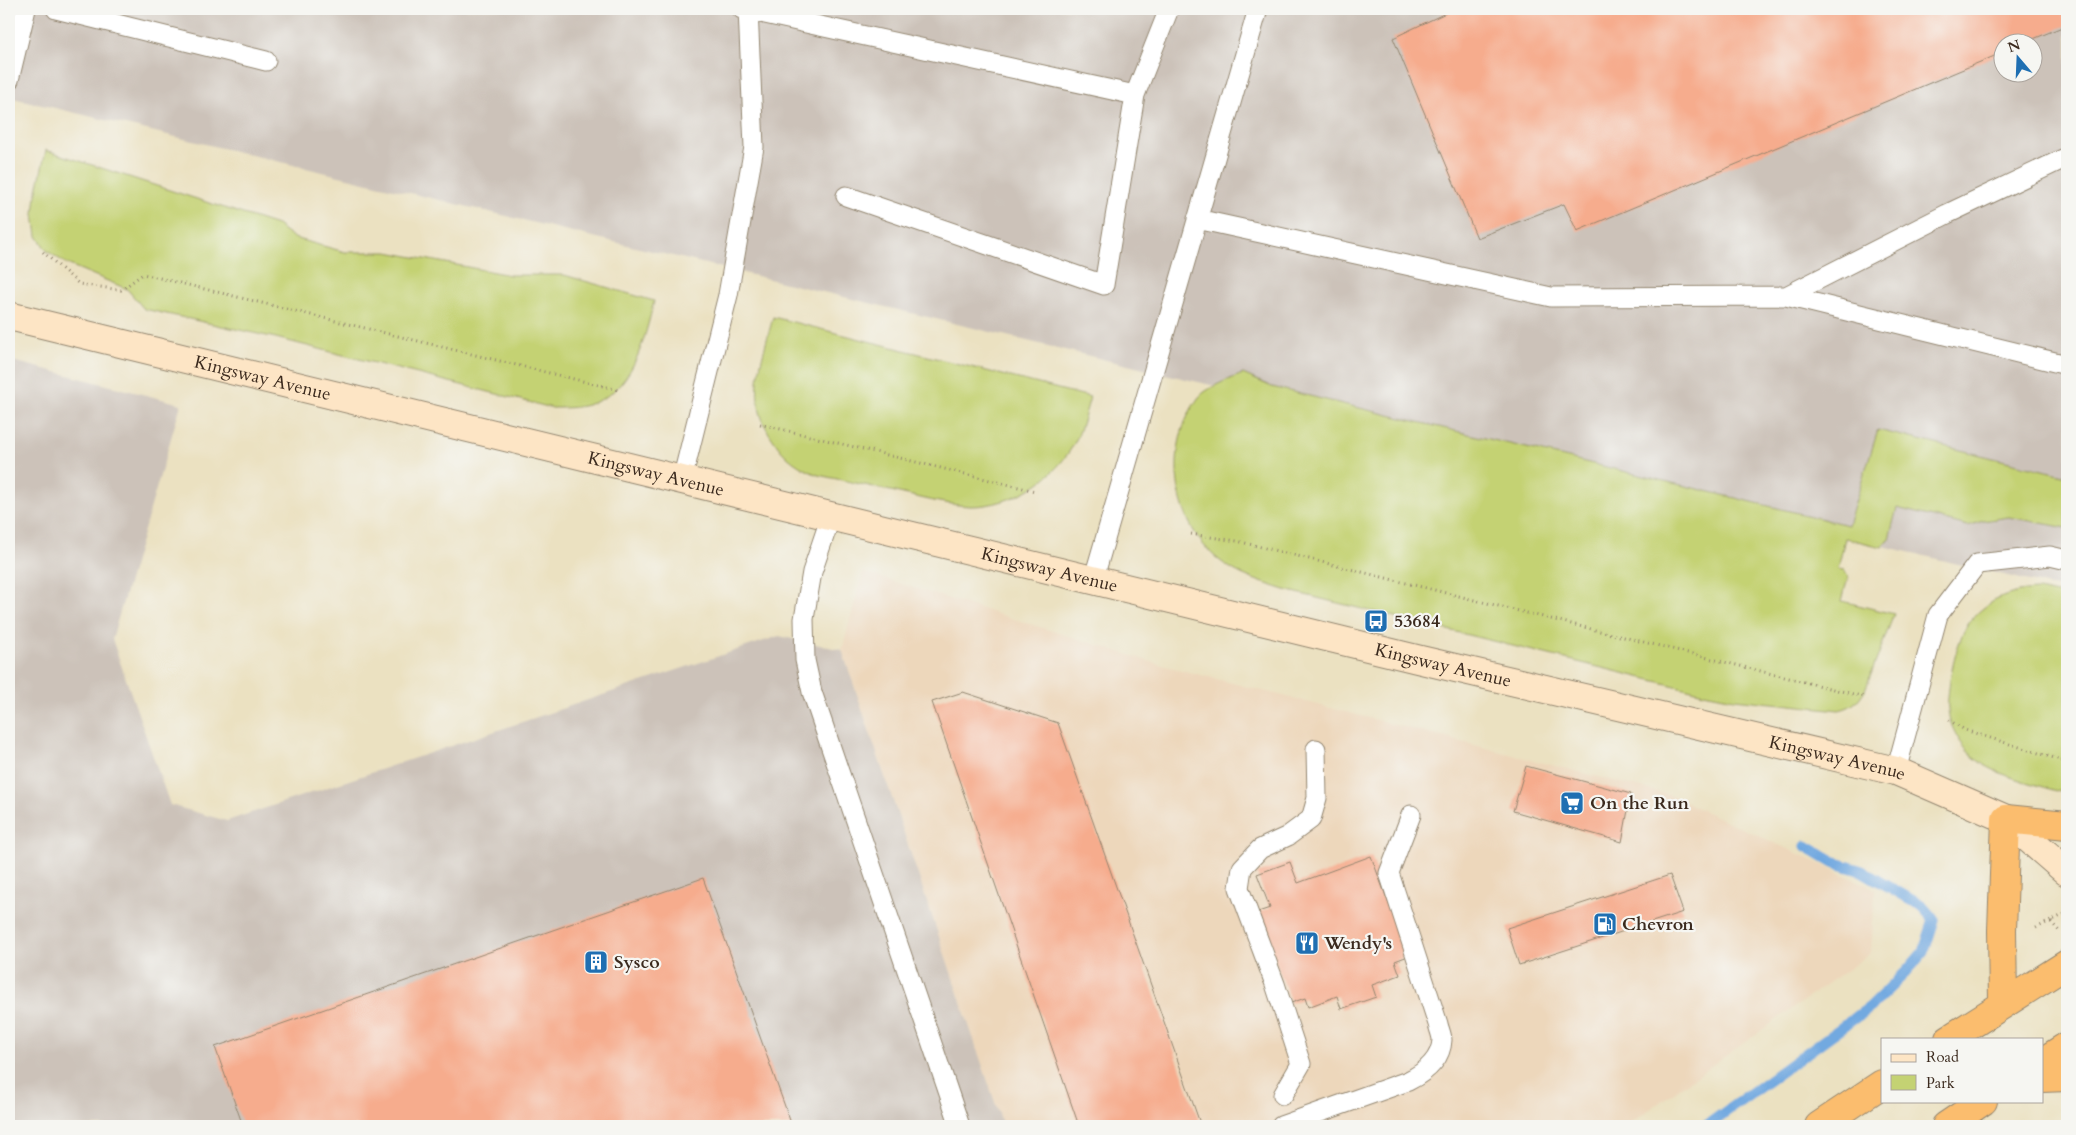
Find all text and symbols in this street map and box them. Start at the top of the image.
north arrow [1994,32,2044,82]
text: N [2005,35,2023,57]
street label: Kingsway Avenue [192,349,333,406]
street label: Kingsway Avenue [585,445,727,502]
street label: Kingsway Avenue [979,541,1120,598]
bus stop icon: 53684 [1363,608,1389,634]
place label: 53684 [1394,609,1440,634]
street label: Kingsway Avenue [1372,637,1514,693]
street label: Kingsway Avenue [1767,729,1910,786]
supermarket icon: On the Run [1559,790,1585,816]
place label: On the Run [1590,791,1690,816]
fuel station icon: Chevron [1592,911,1618,937]
place label: Chevron [1622,912,1694,937]
restaurant icon: Wendy's [1294,930,1320,956]
place label: Wendy's [1323,931,1392,956]
building icon: Sysco [583,949,609,975]
place label: Sysco [614,950,660,975]
legend [1881,1038,2044,1102]
text: Road [1926,1047,1959,1067]
text: Park [1926,1073,1955,1093]

